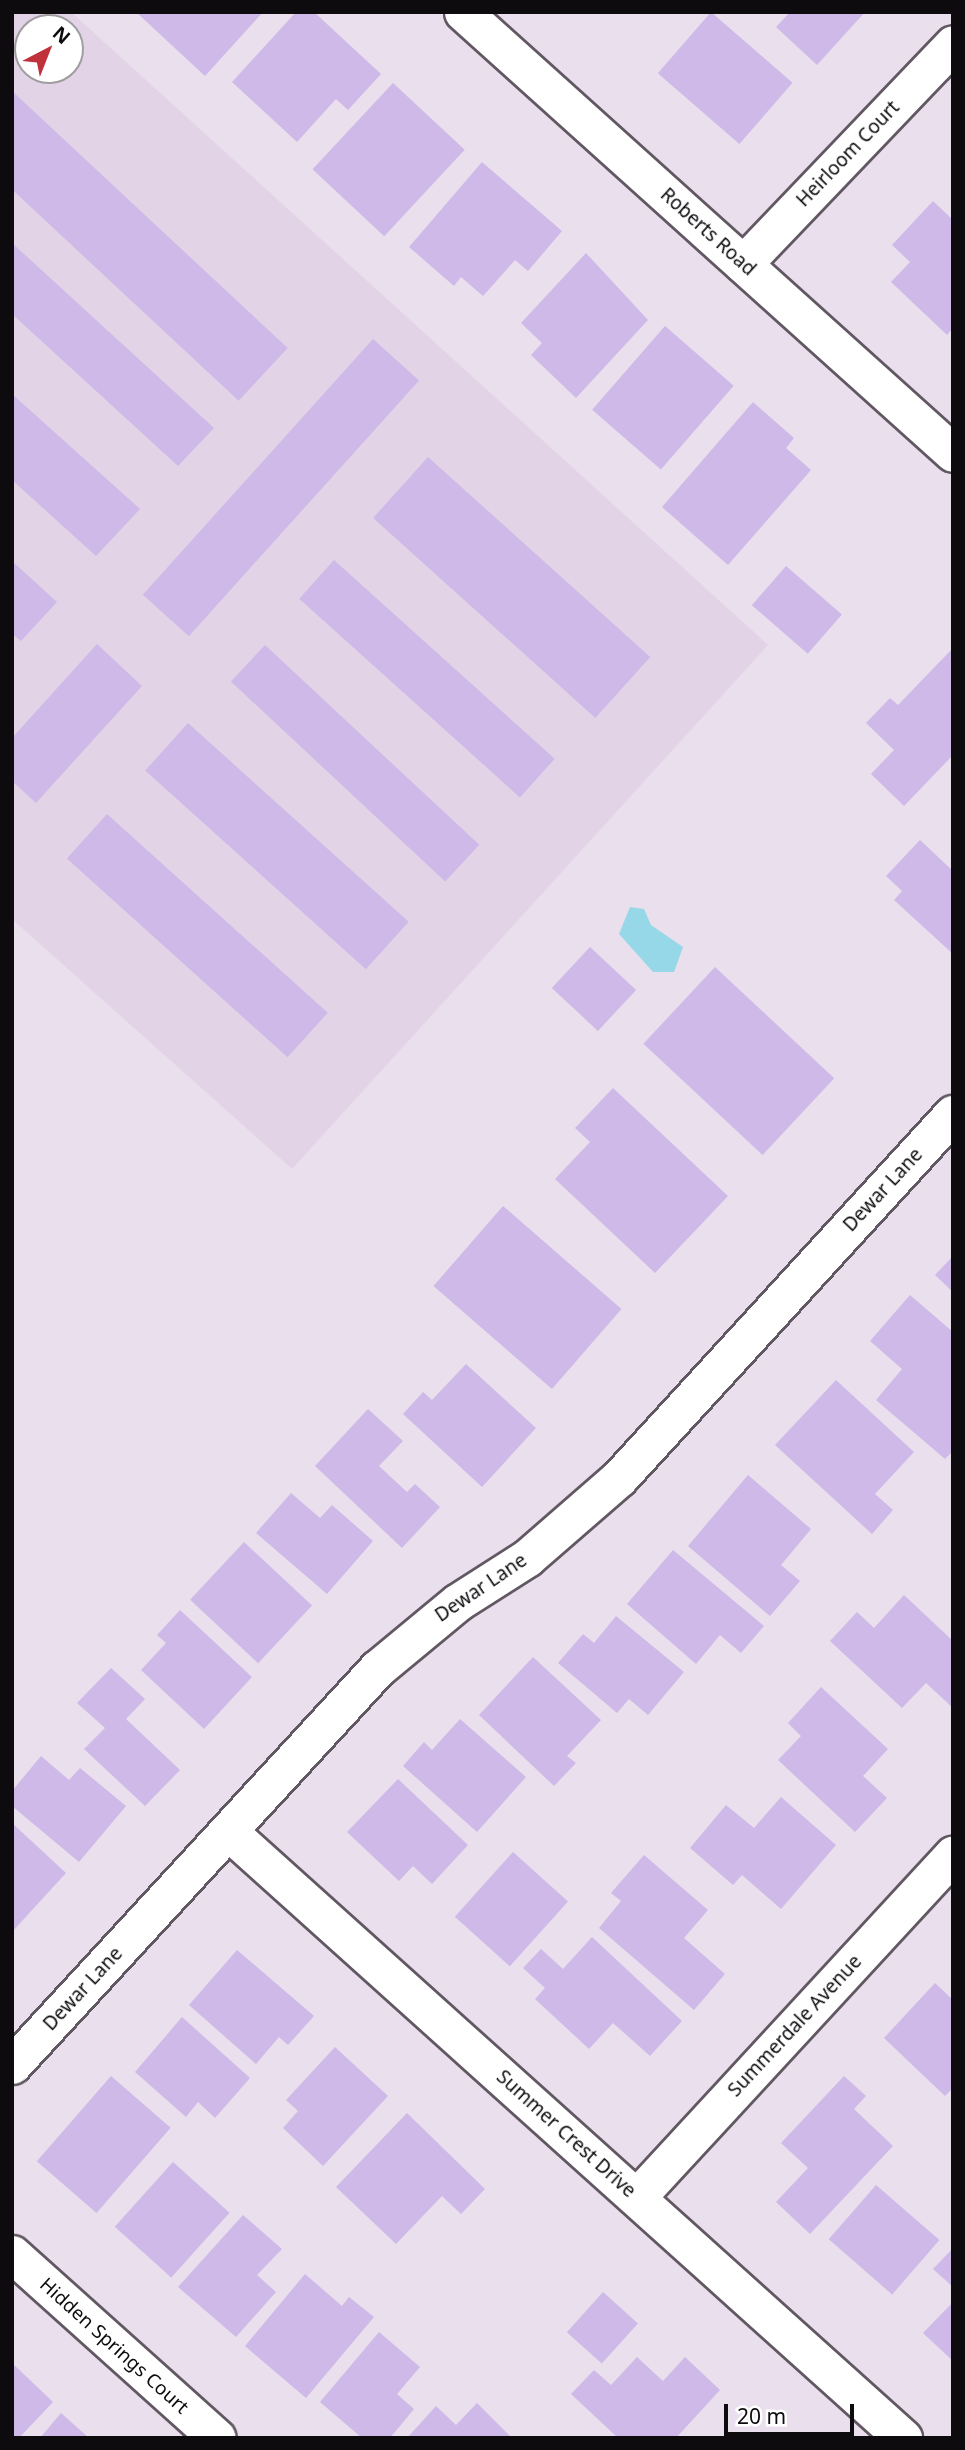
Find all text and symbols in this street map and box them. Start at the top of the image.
north arrow [14,14,84,84]
text: N [47,20,76,50]
street label: Heirloom Court [792,96,904,212]
street label: Roberts Road [656,183,760,281]
street label: Dewar Lane [839,1144,927,1236]
street label: Dewar Lane [431,1549,531,1627]
street label: Dewar Lane [39,1943,127,2035]
street label: Summerdale Avenue [723,1950,867,2102]
street label: Summer Crest Drive [492,2066,640,2202]
street label: Hidden Springs Court [35,2273,193,2419]
scale bar [727,2390,856,2434]
text: 20 m [737,2402,786,2430]

